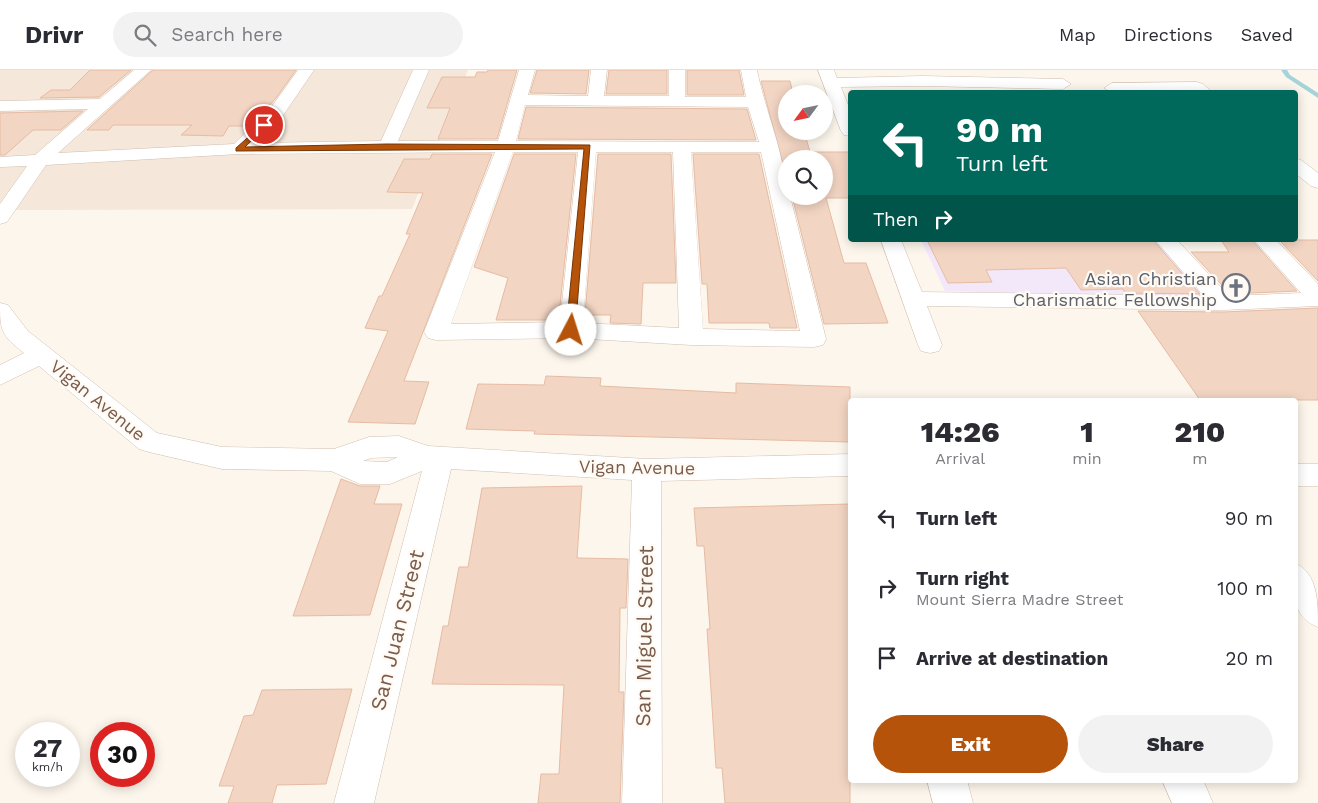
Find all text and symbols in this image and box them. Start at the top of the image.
search box [113,12,463,57]
text: Drivr [25,21,83,49]
icon: search [131,21,159,49]
text: Search here [171,23,283,46]
text: Map [1059,24,1096,45]
text: Directions [1124,24,1213,45]
text: Saved [1241,24,1293,45]
north arrow [778,85,832,140]
map controls [778,85,833,205]
pin [243,104,285,146]
text: 90 m [956,109,1043,151]
icon: left [873,110,938,175]
icon: arrive [250,111,278,139]
button: search [778,150,833,205]
text: Turn left [956,151,1048,176]
icon: right [929,205,957,233]
text: Then [873,208,919,231]
place label: Asian Christian Charismatic Fellowship [1013,268,1217,310]
church icon: Asian Christian Charismatic Fellowship [1221,273,1251,303]
position arrow [544,303,596,355]
street label: Vigan Avenue [46,355,150,445]
text: 14:26 [921,414,1000,449]
text: 1 [1080,414,1094,449]
text: 210 [1174,414,1225,449]
text: Arrival [935,449,985,468]
text: min [1072,449,1102,468]
text: m [1192,449,1207,468]
street label: Vigan Avenue [579,455,695,479]
icon: left [873,504,901,532]
text: Turn left [916,507,997,530]
text: 90 m [1225,507,1273,530]
street label: San Miguel Street [630,545,658,727]
street label: San Juan Street [365,547,429,713]
text: Turn right [916,567,1009,590]
icon: right [873,574,901,602]
text: 100 m [1217,577,1273,600]
text: Mount Sierra Madre Street [916,590,1123,609]
icon: arrive [873,644,901,672]
text: Arrive at destination [916,647,1108,670]
text: 20 m [1226,647,1273,670]
button: Exit [873,715,1068,773]
button: Share [1078,715,1273,773]
speed limit sign: 30 [90,722,155,787]
text: 27 [33,734,62,763]
text: km/h [32,760,63,774]

